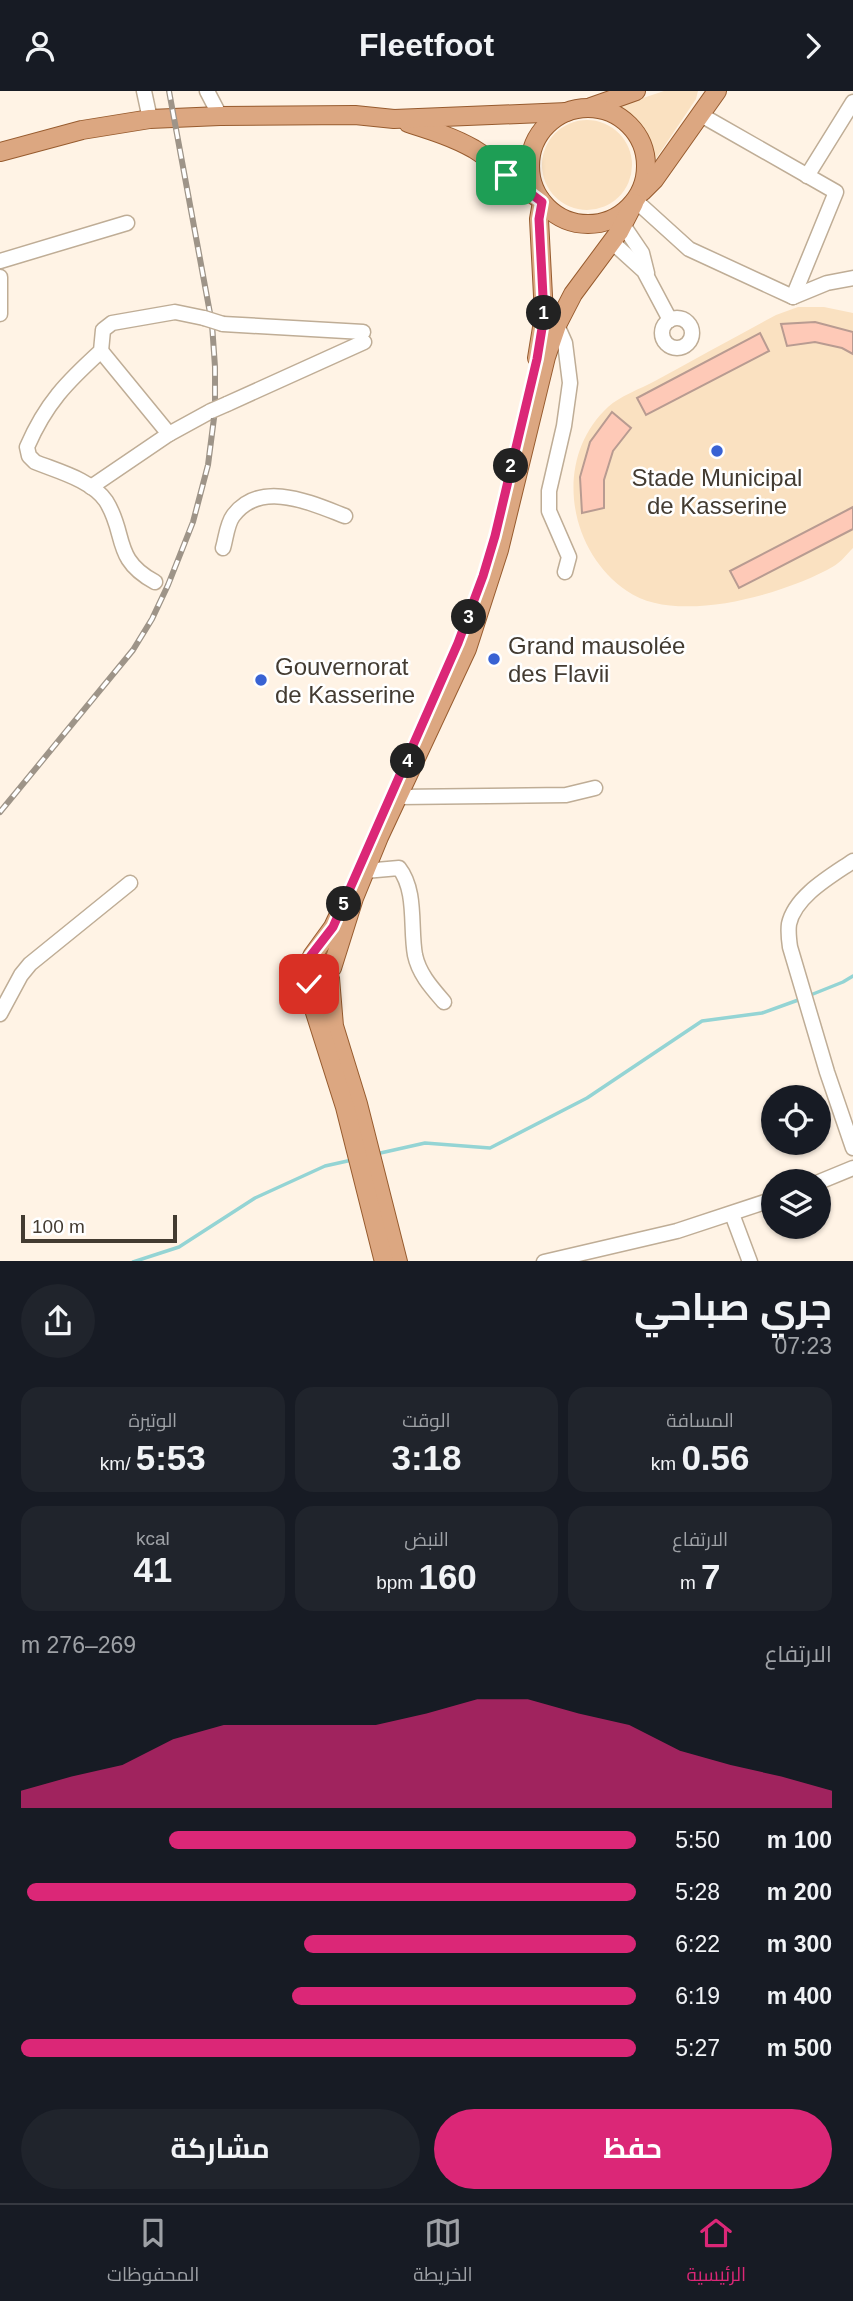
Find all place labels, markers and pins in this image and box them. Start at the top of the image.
pin [476,145,536,205]
pin: 1 [526,295,562,331]
marker: Stade Municipal de Kasserine [709,443,725,459]
pin: 2 [494,449,528,483]
place label: Stade Municipal de Kasserine [632,464,802,519]
pin: 3 [452,599,486,635]
place label: Grand mausolée des Flavii [508,632,685,687]
marker: Grand mausolée des Flavii [486,651,502,667]
place label: Gouvernorat de Kasserine [275,653,415,708]
marker: Gouvernorat de Kasserine [253,672,269,688]
pin: 4 [390,743,426,779]
pin: 5 [326,887,362,921]
pin [279,954,339,1014]

